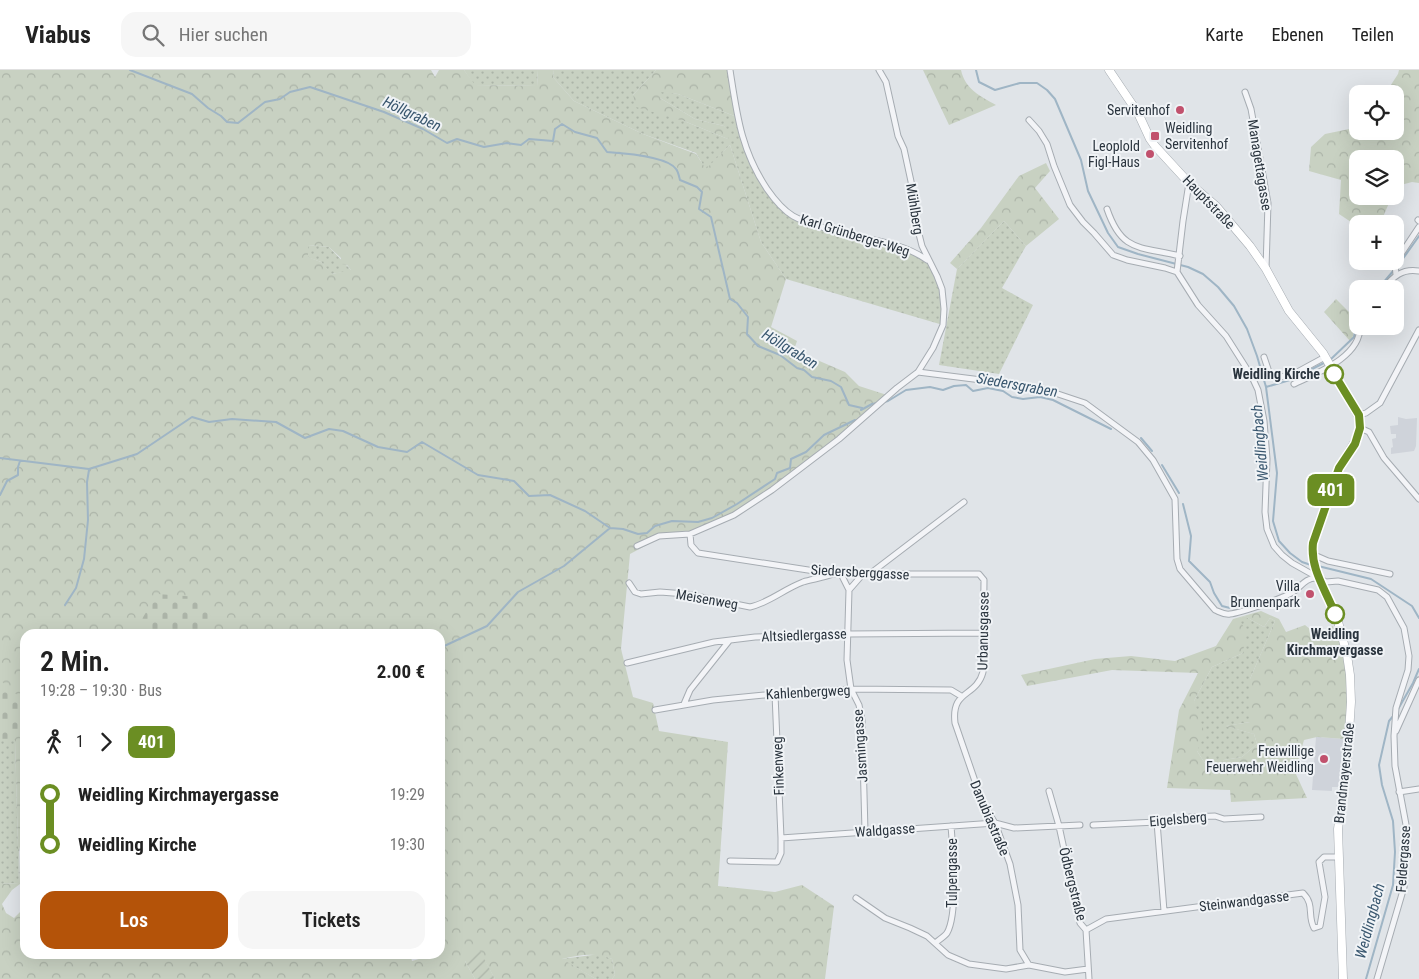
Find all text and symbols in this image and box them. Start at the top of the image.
search box [121,12,471,57]
text: Viabus [25,21,91,49]
icon: search [139,21,167,49]
text: Hier suchen [179,23,268,46]
text: Karte [1205,24,1244,45]
text: Ebenen [1272,24,1324,45]
text: Teilen [1352,24,1394,45]
map controls [1349,85,1404,335]
button: locate [1349,85,1404,140]
water label: Höllgraben [380,93,444,135]
place label: Servitenhof [1107,102,1171,118]
marker: Servitenhof [1174,104,1186,116]
street label: Managettagasse [1245,118,1275,212]
place label: Weidling Servitenhof [1165,120,1229,152]
marker: Weidling Servitenhof [1149,130,1161,142]
place label: Leoplold Figl-Haus [1088,138,1140,170]
marker: Leoplold Figl-Haus [1144,148,1156,160]
button: layers [1349,150,1404,205]
street label: Hauptstraße [1180,172,1239,232]
street label: Mühlberg [903,182,927,236]
street label: Karl Grünberger-Weg [798,211,912,259]
button: + [1349,215,1404,270]
button: − [1349,280,1404,335]
water label: Höllgraben [759,325,821,373]
marker: Weidling Kirche [1324,364,1344,384]
place label: Weidling Kirche [1233,366,1320,382]
water label: Siedersgraben [975,369,1059,401]
water label: Weidlingbach [1248,404,1272,482]
line badge: 401 [1302,474,1360,506]
text: 401 [1317,479,1345,500]
street label: Siedersberggasse [810,561,910,583]
place label: Villa Brunnenpark [1230,578,1301,610]
street label: Meisenweg [675,586,739,612]
marker: Villa Brunnenpark [1304,588,1316,600]
street label: Urbanusgasse [974,591,992,670]
marker: Weidling Kirchmayergasse [1325,604,1345,624]
street label: Altsiedlergasse [761,625,847,644]
place label: Weidling Kirchmayergasse [1287,626,1383,658]
text: 2 Min. [40,645,110,678]
text: 2.00 € [377,660,425,683]
text: 19:28 – 19:30 · Bus [40,681,162,700]
street label: Kahlenbergweg [765,682,851,702]
street label: Jasmingasse [849,708,871,783]
street label: Brandmayerstraße [1331,722,1357,824]
icon: walk [40,728,68,756]
icon: forward [92,728,120,756]
text: 401 [138,731,165,752]
text: 1 [76,732,84,751]
street label: Finkenweg [769,736,787,796]
place label: Freiwillige Feuerwehr Weidling [1206,743,1314,775]
marker: Freiwillige Feuerwehr Weidling [1318,753,1330,765]
street label: Danubiastraße [967,778,1013,858]
text: Weidling Kirchmayergasse [78,783,279,806]
text: 19:29 [390,785,425,804]
street label: Eigelsberg [1149,809,1207,829]
street label: Waldgasse [854,820,916,840]
street label: Feldergasse [1393,825,1413,893]
text: Weidling Kirche [78,833,197,856]
text: 19:30 [390,835,425,854]
street label: Tulpengasse [944,838,960,908]
street label: Ödbergstraße [1056,846,1090,923]
water label: Weidlingbach [1351,881,1389,961]
street label: Steinwandgasse [1198,887,1290,914]
button: Los [40,891,228,949]
button: Tickets [238,891,425,949]

